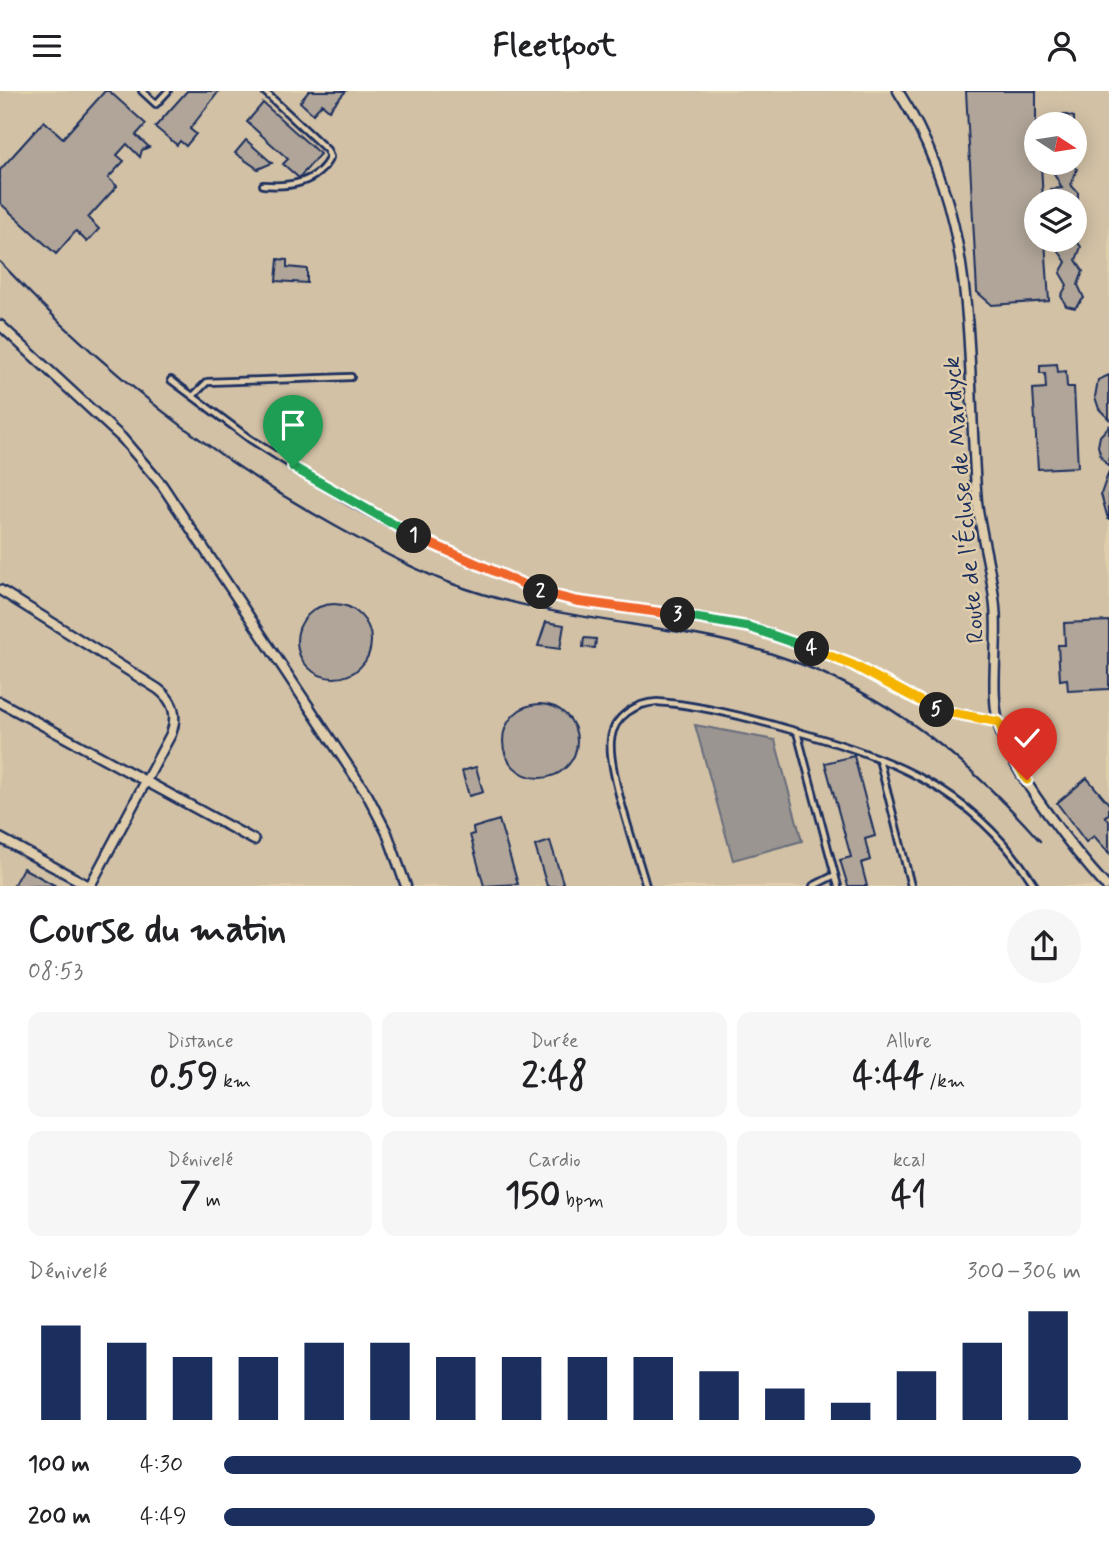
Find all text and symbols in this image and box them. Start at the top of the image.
text: Fleetfoot [492,25,617,67]
icon: menu [28,27,66,65]
icon: person [1043,27,1081,65]
north arrow [1024,112,1087,175]
map controls [1024,112,1087,252]
button: layers [1024,189,1087,252]
street label: Route de l'Écluse de Mardyck [935,355,992,645]
pin [263,395,323,467]
icon: arrive [274,406,312,444]
pin: 1 [396,519,432,553]
text: 1 [409,523,418,548]
pin: 2 [524,575,558,609]
text: 2 [536,579,545,604]
pin: 3 [660,597,696,633]
text: 3 [673,602,682,627]
pin: 4 [794,631,830,667]
text: 4 [806,636,817,661]
pin: 5 [920,693,954,727]
text: 5 [931,697,942,722]
pin [997,708,1057,780]
icon: check [1008,719,1046,757]
text: Course du matin [28,906,286,955]
button: share [1007,909,1081,983]
text: 08:53 [28,957,83,987]
text: Distance [167,1029,234,1054]
text: Durée [531,1029,578,1054]
text: Allure [886,1029,932,1054]
text: 0.59 [149,1054,218,1100]
text: 2:48 [521,1054,588,1100]
text: 4:44 [853,1054,924,1100]
text: km [218,1069,251,1094]
text: /km [924,1069,965,1094]
text: Dénivelé [167,1148,233,1173]
text: Cardio [528,1148,581,1173]
text: kcal [893,1148,925,1173]
text: 7 [179,1173,201,1219]
text: 150 [505,1173,560,1219]
text: 41 [891,1173,927,1219]
text: m [201,1188,221,1213]
text: bpm [560,1188,604,1213]
text: Dénivelé [28,1257,107,1287]
text: 300–306 m [967,1257,1081,1287]
text: 100 m [28,1450,90,1480]
text: 4:30 [140,1450,183,1480]
text: 200 m [28,1502,91,1532]
text: 4:49 [140,1502,187,1532]

